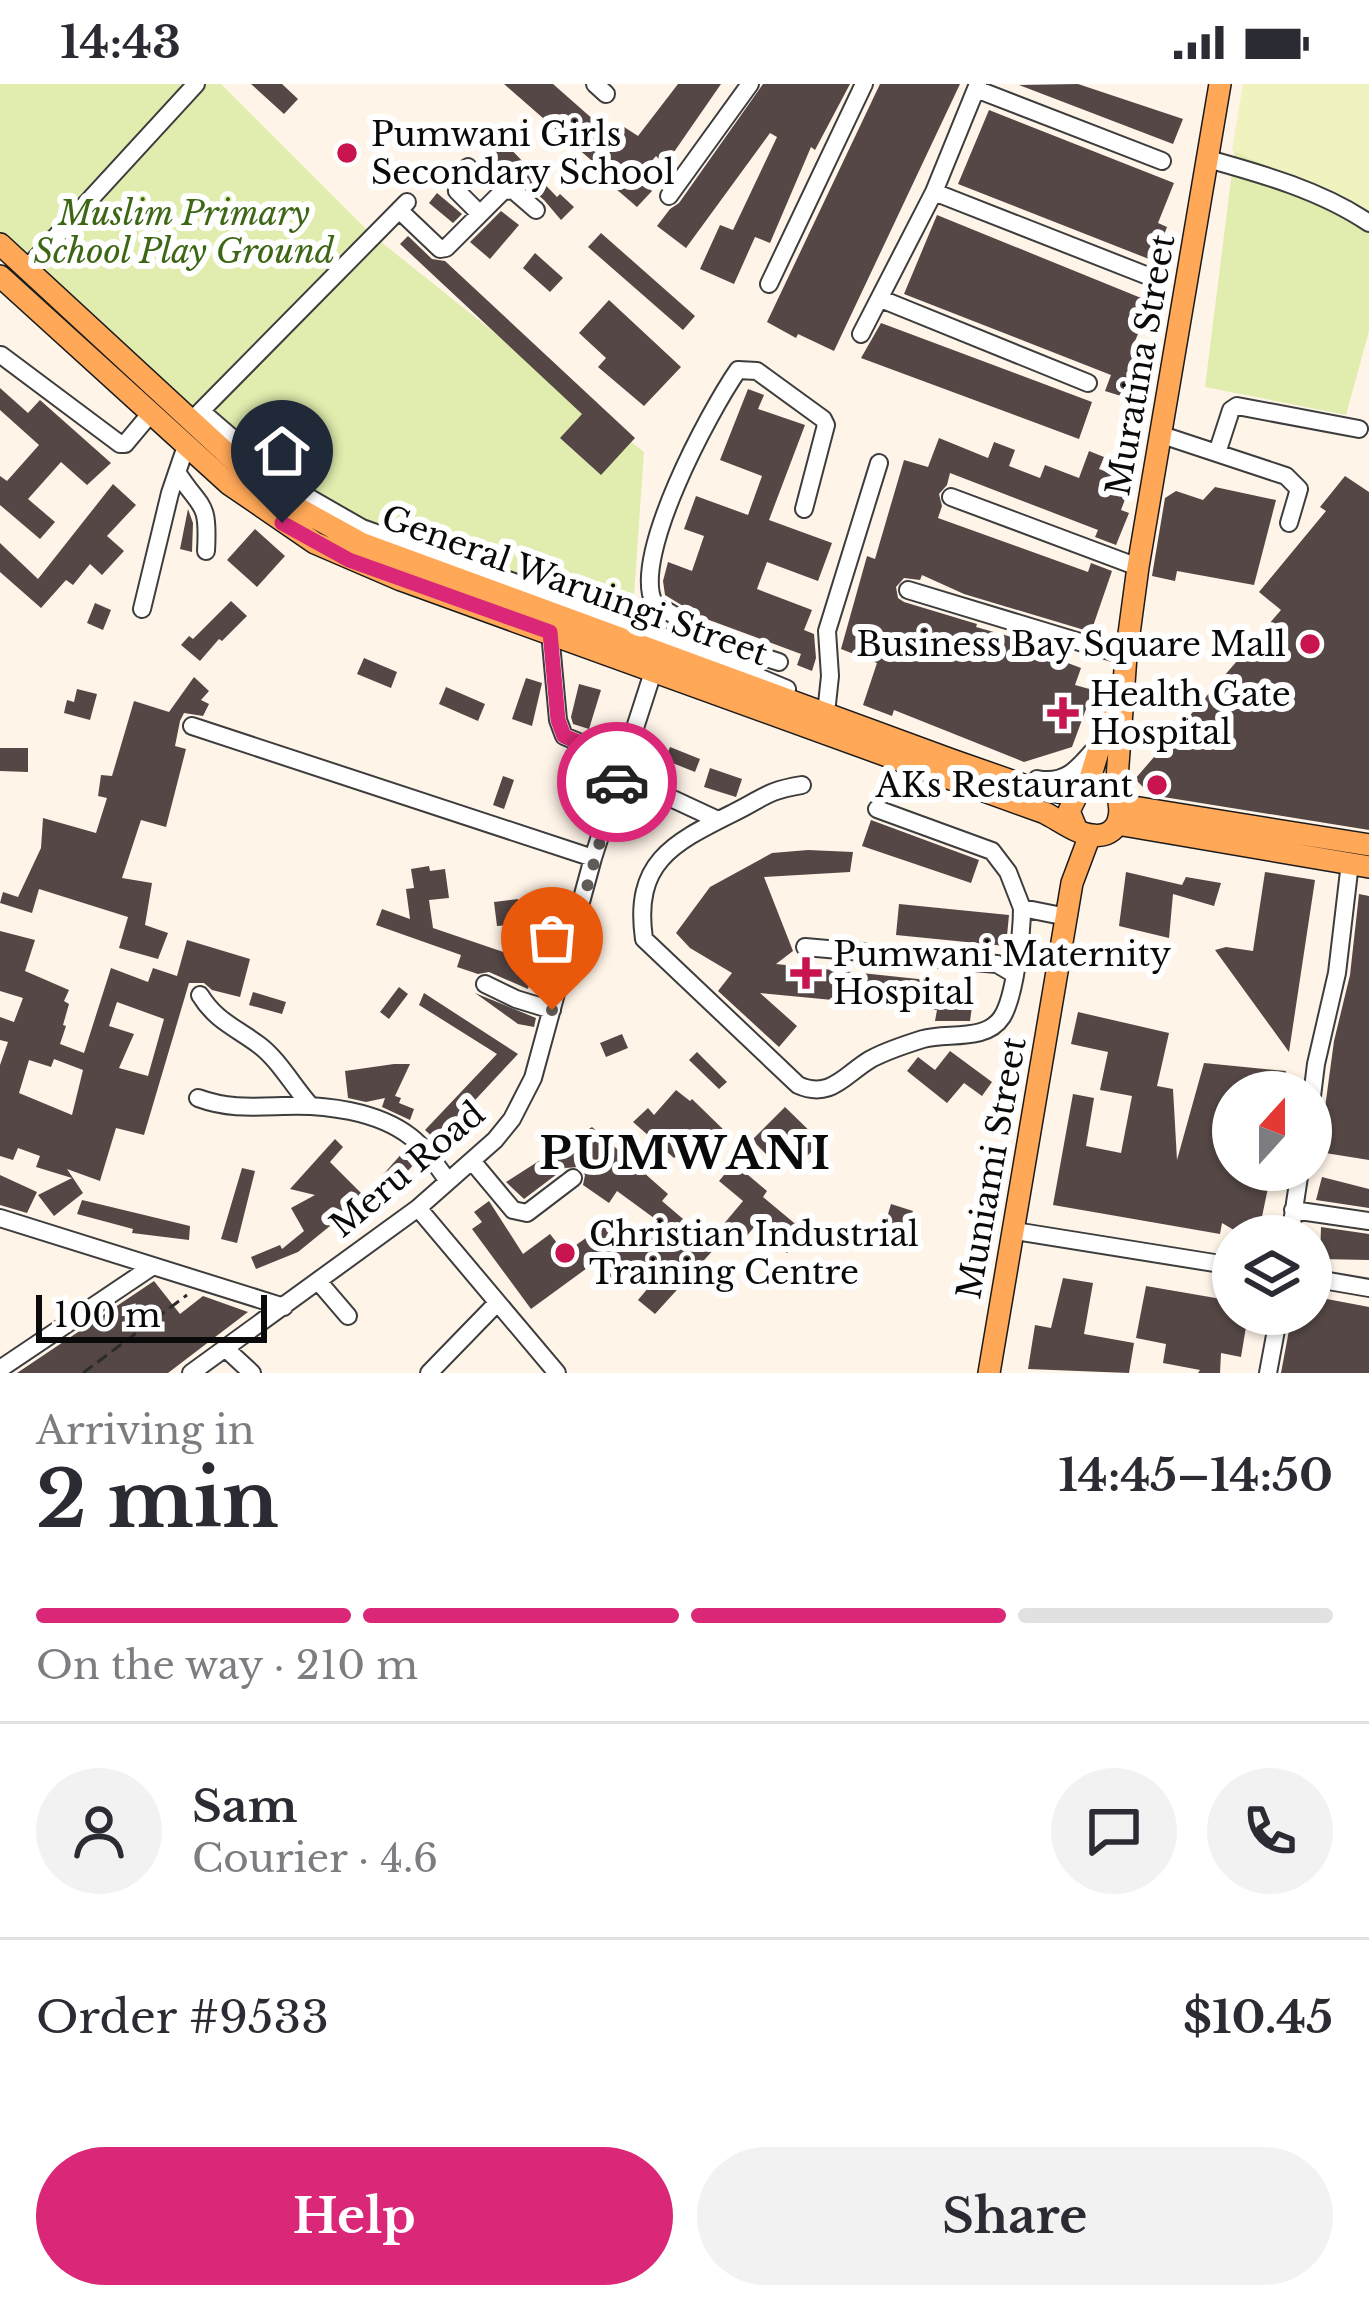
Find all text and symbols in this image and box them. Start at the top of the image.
text: 14:43 [60,14,181,70]
place label: Pumwani Girls Secondary School [371,114,675,193]
marker: Pumwani Girls Secondary School [334,140,360,166]
park label: Muslim Primary School Play Ground [33,193,335,272]
street label: Muratina Street [1097,231,1184,499]
pin [231,400,333,523]
icon: home [249,418,315,484]
street label: General Waruingi Street [376,496,774,675]
place label: Business Bay Square Mall [856,624,1286,665]
marker: Business Bay Square Mall [1297,631,1323,657]
place label: Health Gate Hospital [1090,674,1291,753]
marker: Health Gate Hospital [1047,697,1079,729]
courier [557,722,677,842]
icon: car [584,749,650,815]
place label: AKs Restaurant [875,765,1134,806]
marker: AKs Restaurant [1144,772,1170,798]
pin [501,887,603,1010]
icon: bag [519,905,585,971]
place label: Pumwani Maternity Hospital [833,934,1171,1013]
marker: Pumwani Maternity Hospital [790,957,822,989]
street label: Muniami Street [948,1033,1035,1302]
north arrow [1212,1071,1332,1191]
map controls [1212,1071,1332,1335]
street label: Meru Road [322,1093,493,1246]
district label: PUMWANI [539,1125,833,1181]
place label: Christian Industrial Training Centre [589,1214,919,1293]
button: layers [1212,1215,1332,1335]
marker: Christian Industrial Training Centre [552,1240,578,1266]
scale bar [36,1289,267,1342]
text: 100 m [54,1295,161,1336]
text: Arriving in [36,1406,255,1455]
text: 14:45–14:50 [1058,1447,1333,1503]
text: 2 min [36,1451,279,1548]
text: On the way · 210 m [36,1641,418,1690]
button: person [36,1768,162,1894]
button: chat [1051,1768,1177,1894]
button: phone [1207,1768,1333,1894]
text: Sam [192,1778,297,1834]
text: Courier · 4.6 [192,1834,438,1883]
text: Order #9533 [36,1989,329,2045]
text: $10.45 [1183,1989,1333,2045]
button: Help [36,2147,673,2285]
button: Share [697,2147,1333,2285]

